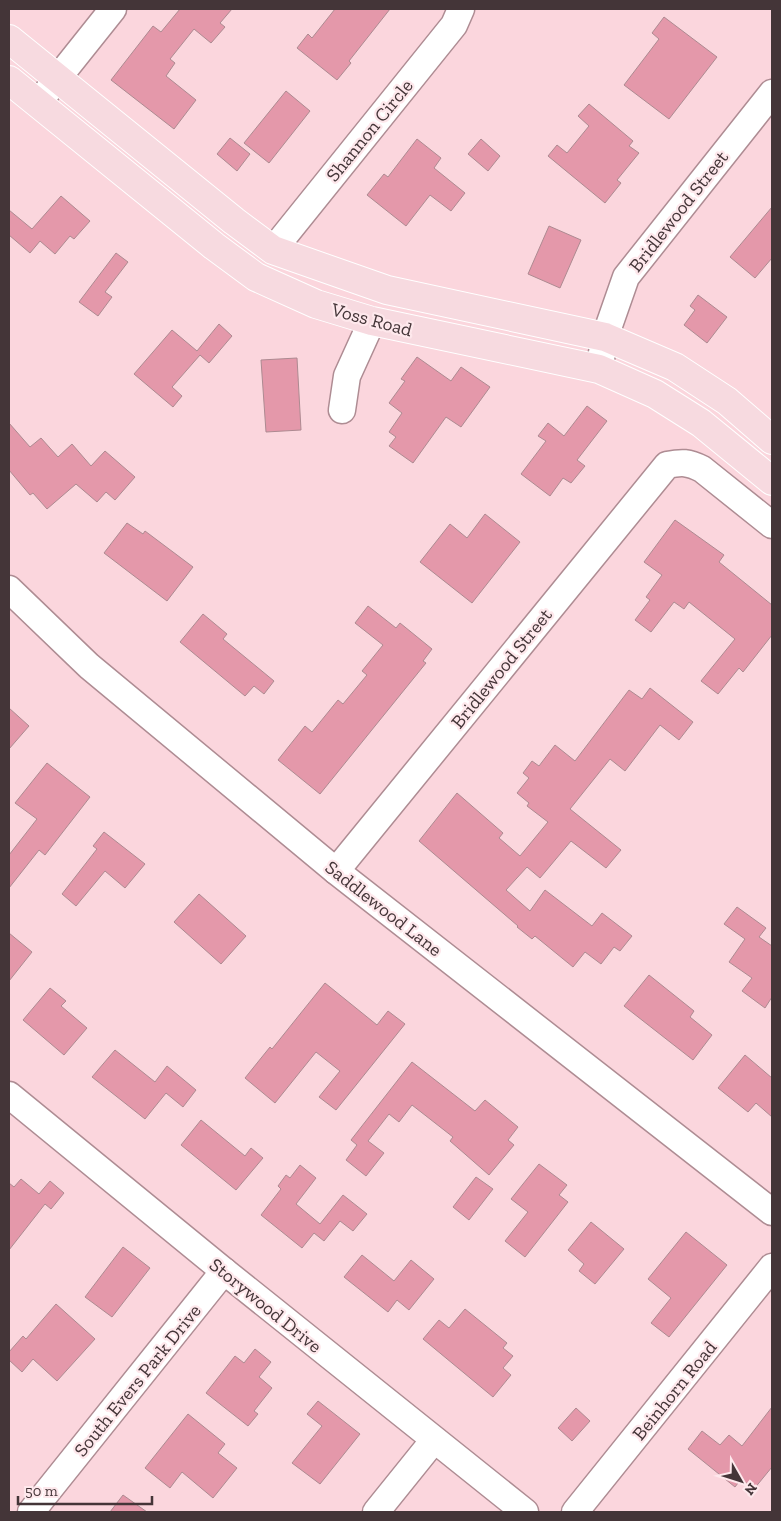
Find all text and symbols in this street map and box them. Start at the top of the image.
street label: Shannon Circle [321,74,418,186]
street label: Bridlewood Street [624,146,733,277]
street label: Voss Road [328,297,415,341]
street label: Bridlewood Street [446,604,557,733]
street label: Saddlewood Lane [321,856,447,961]
street label: Storywood Drive [205,1253,327,1358]
street label: South Evers Park Drive [69,1300,206,1461]
street label: Beinhorn Road [627,1336,722,1445]
north arrow [716,1456,766,1506]
scale bar [18,1474,151,1506]
text: N [741,1479,761,1499]
text: 50 m [25,1482,58,1500]

